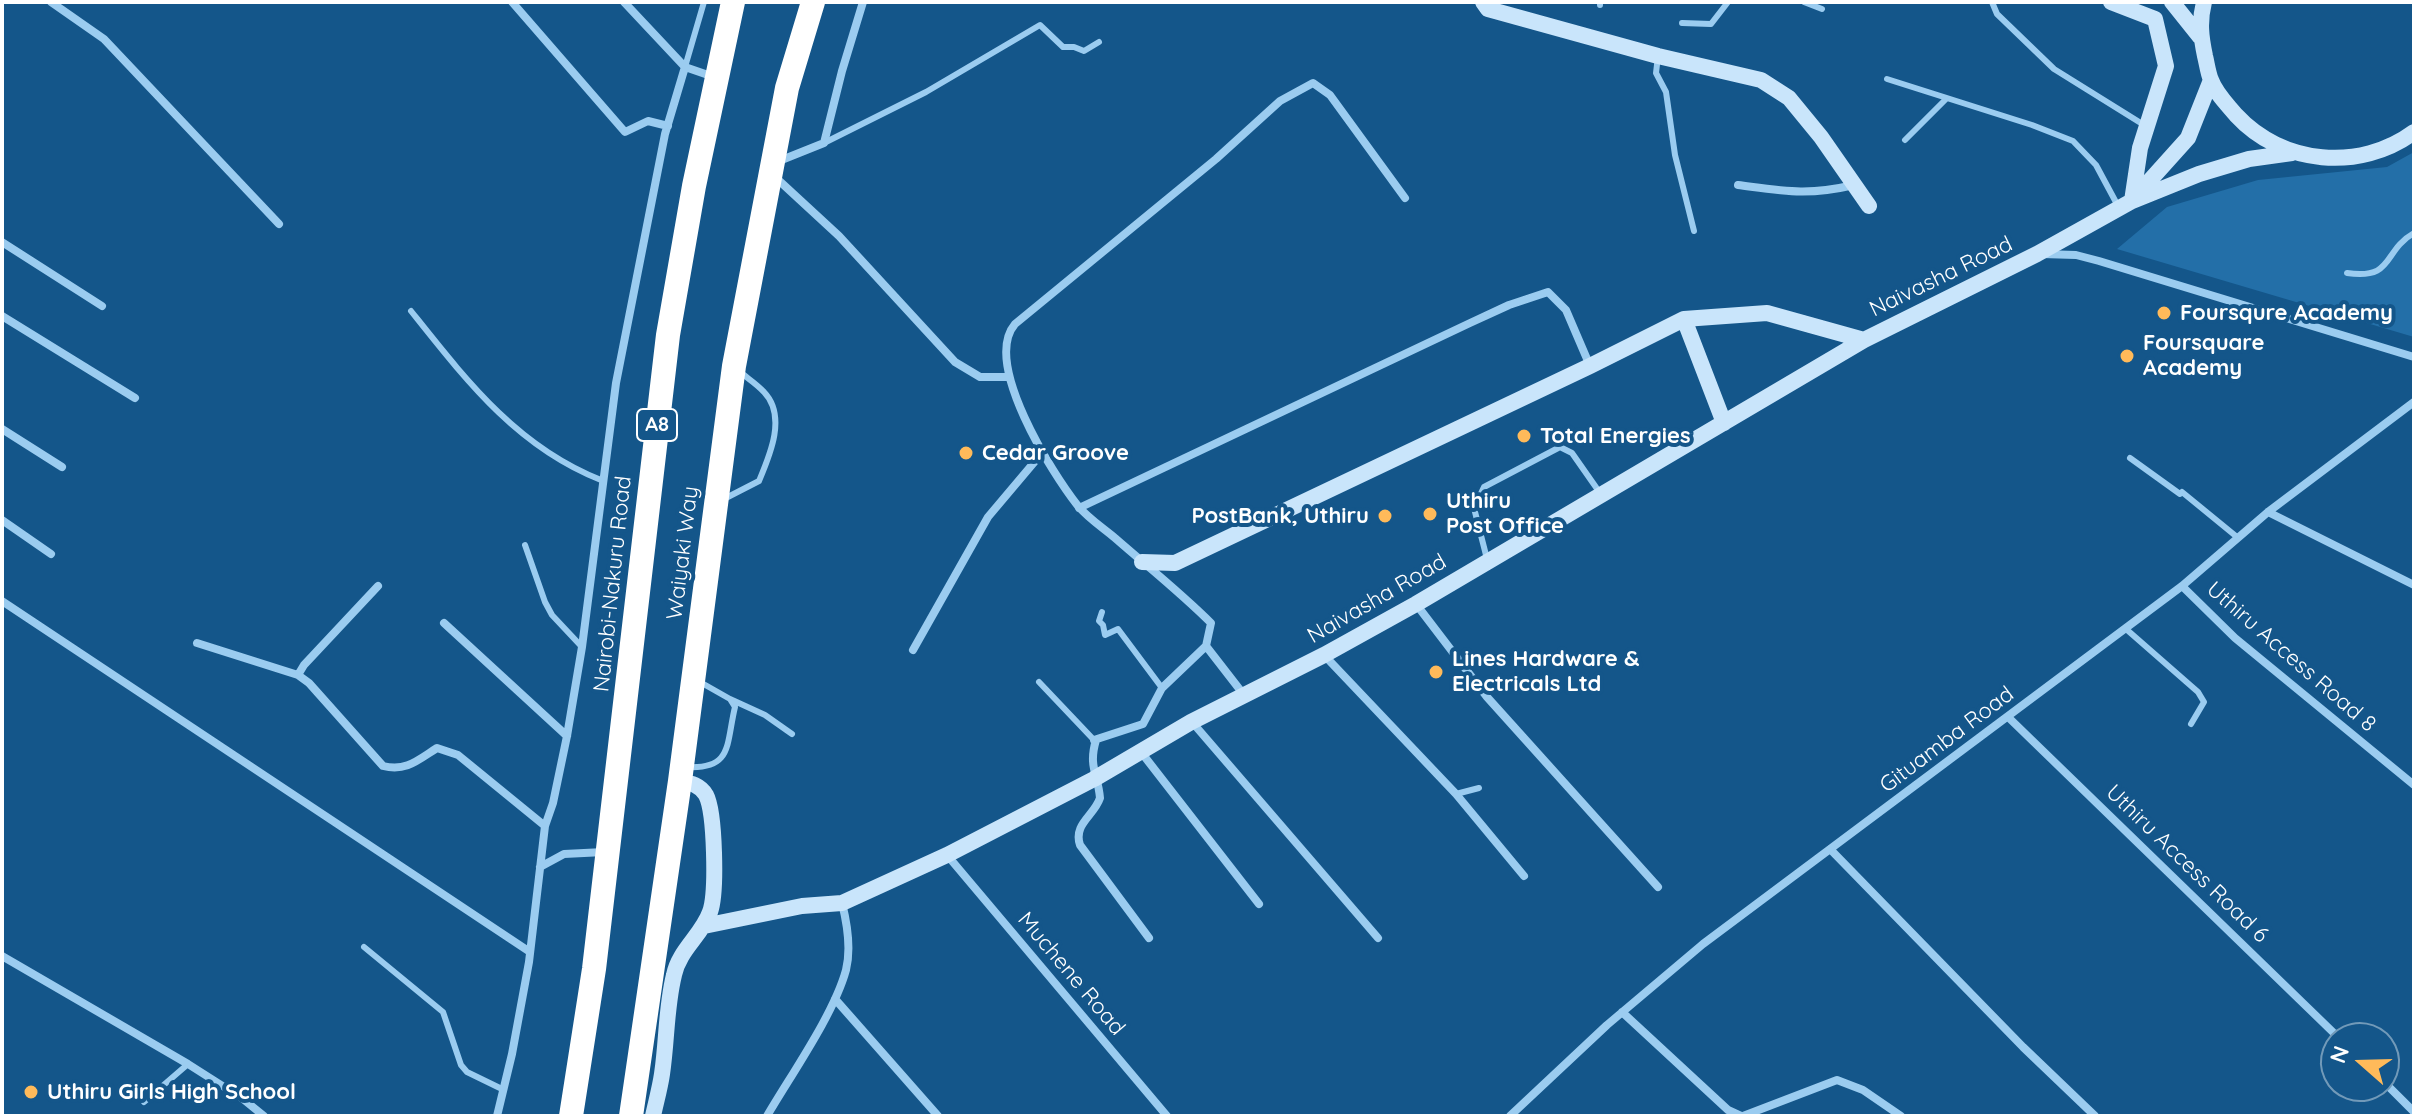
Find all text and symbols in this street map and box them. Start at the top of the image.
street label: Naivasha Road [1865,231,2017,323]
place label: Foursqure Academy [2180,300,2393,326]
marker: Foursqure Academy [2155,304,2173,322]
place label: Foursquare Academy [2143,330,2264,382]
marker: Foursquare Academy [2118,347,2136,365]
road number: A8 [637,409,677,441]
place label: Total Energies [1540,423,1690,449]
marker: Total Energies [1515,427,1533,445]
place label: Cedar Groove [982,440,1129,466]
marker: Cedar Groove [957,444,975,462]
street label: Nairobi-Nakuru Road [589,475,637,693]
street label: Waiyaki Way [662,485,704,621]
place label: Uthiru Post Office [1446,488,1564,540]
place label: PostBank, Uthiru [1192,503,1369,529]
marker: Uthiru Post Office [1421,505,1439,523]
marker: PostBank, Uthiru [1376,507,1394,525]
street label: Naivasha Road [1303,549,1451,649]
street label: Uthiru Access Road 8 [2201,576,2381,738]
place label: Lines Hardware & Electricals Ltd [1452,646,1640,698]
marker: Lines Hardware & Electricals Ltd [1427,663,1445,681]
street label: Gituamba Road [1875,681,2019,799]
street label: Uthiru Access Road 6 [2100,780,2274,948]
street label: Muchene Road [1012,907,1130,1041]
north arrow [2320,1022,2400,1102]
text: N [2323,1042,2355,1067]
place label: Uthiru Girls High School [47,1079,296,1105]
marker: Uthiru Girls High School [22,1083,40,1101]

